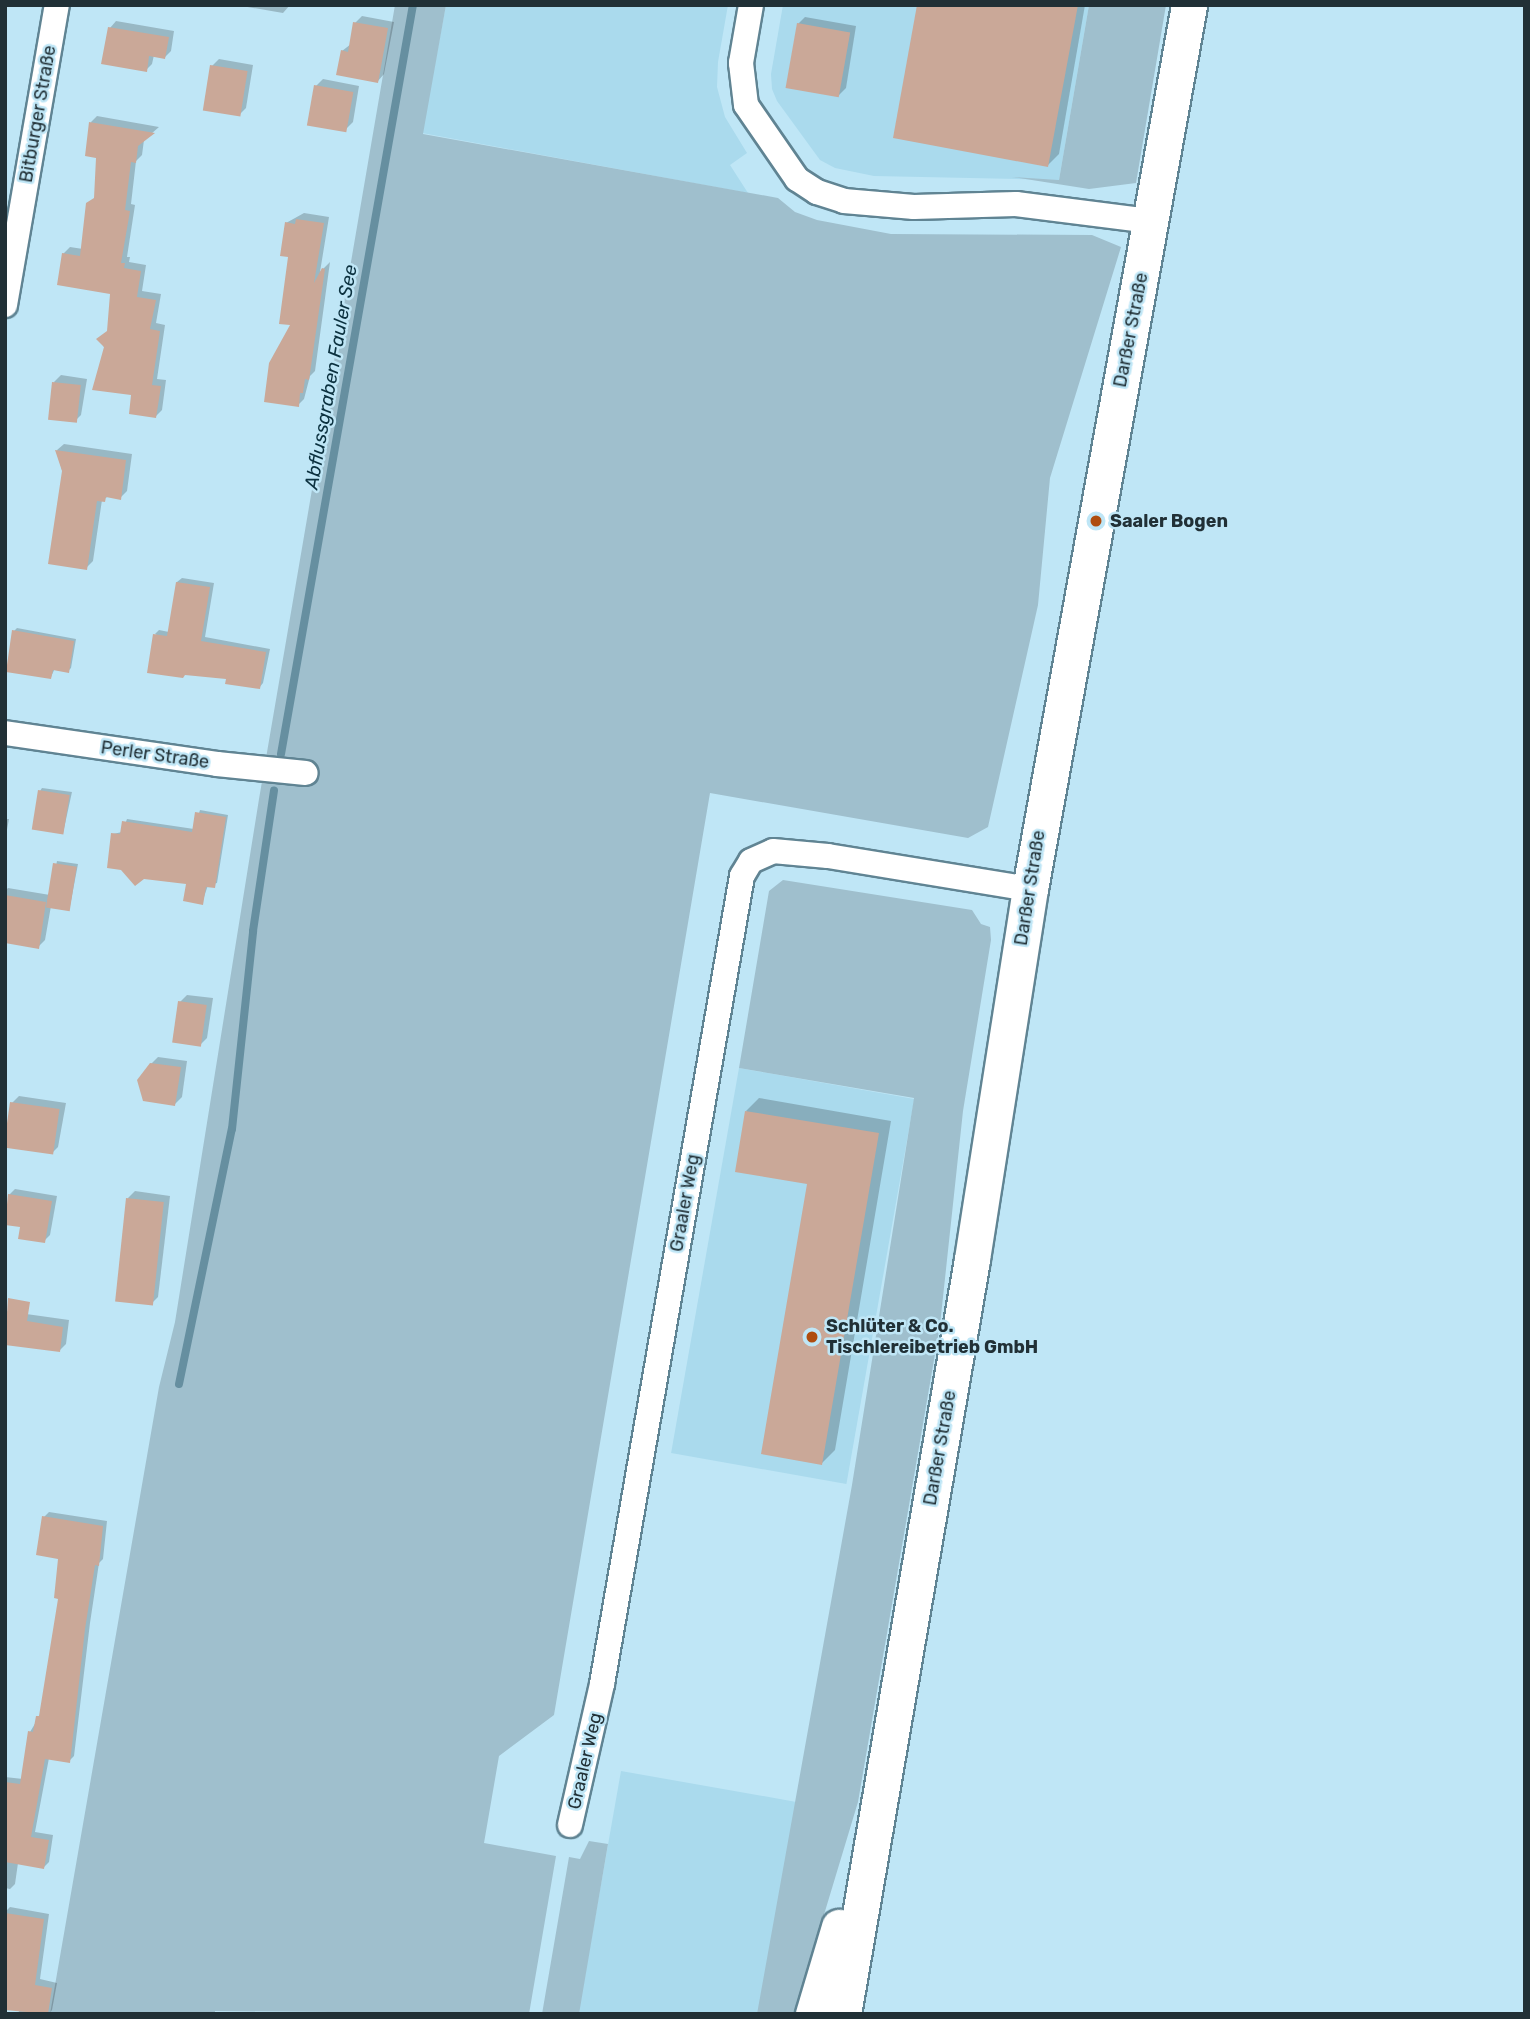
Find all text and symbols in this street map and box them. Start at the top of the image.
street label: Bitburger Straße [15,44,61,184]
water label: Abflussgraben Fauler See [300,263,362,491]
street label: Darßer Straße [1109,271,1153,389]
place label: Saaler Bogen [1110,510,1228,532]
marker: Saaler Bogen [1088,513,1104,529]
street label: Perler Straße [99,737,211,773]
street label: Darßer Straße [1010,829,1050,947]
street label: Graaler Weg [666,1152,704,1254]
place label: Schlüter & Co. Tischlereibetrieb GmbH [826,1316,1038,1358]
marker: Schlüter & Co. Tischlereibetrieb GmbH [804,1329,820,1345]
street label: Darßer Straße [919,1389,961,1507]
street label: Graaler Weg [563,1710,607,1812]

